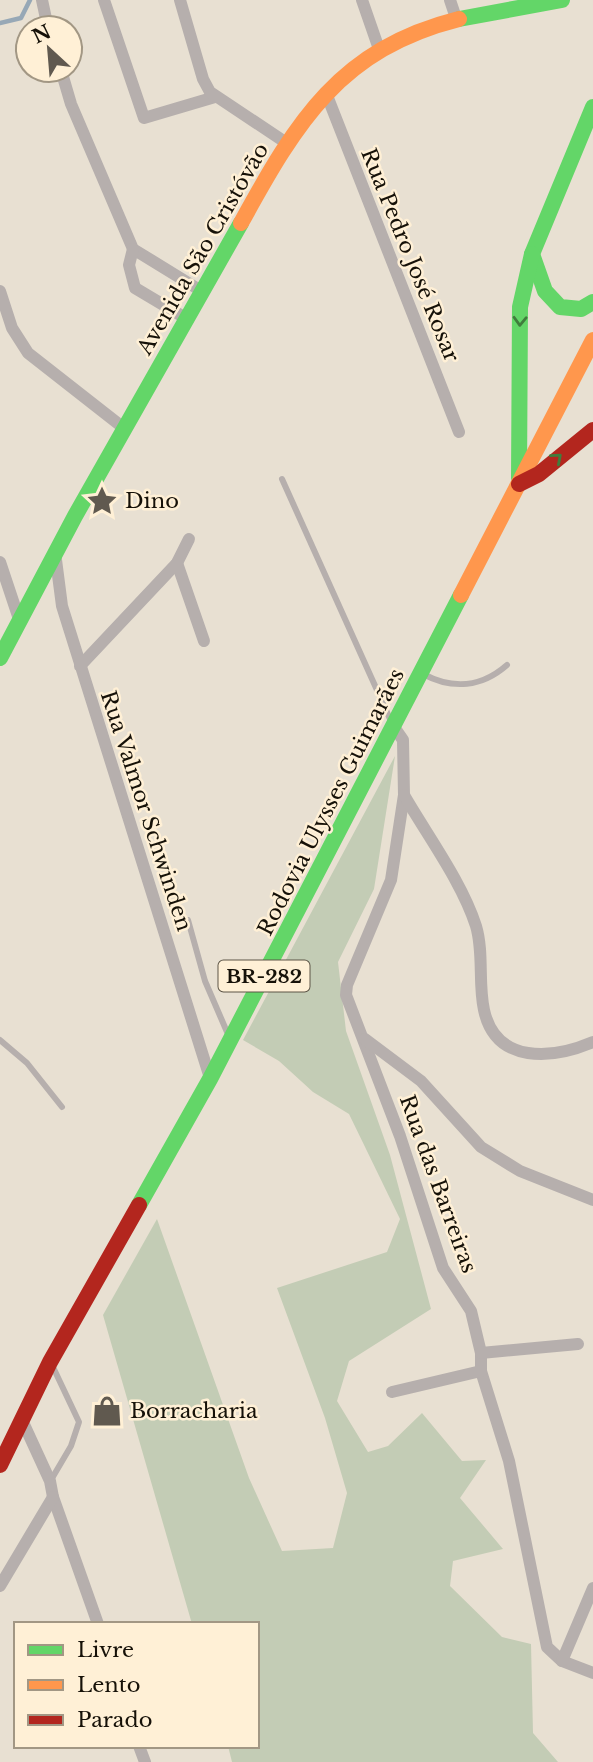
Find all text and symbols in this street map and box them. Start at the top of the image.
north arrow [14,14,84,84]
text: N [29,20,55,48]
street label: Avenida São Cristóvão [131,138,274,360]
street label: Rua Pedro José Rosar [355,144,465,366]
one-way arrow [512,316,528,327]
one-way arrow [549,454,562,466]
place icon: Dino [85,484,119,518]
place label: Dino [125,488,179,514]
street label: Rodovia Ulysses Guimarães [252,664,410,940]
street label: Rua Valmor Schwinden [95,688,197,934]
road number: BR-282 [218,960,310,992]
street label: Rua das Barreiras [394,1092,482,1276]
shop icon: Borracharia [90,1394,124,1428]
place label: Borracharia [130,1398,258,1424]
legend [14,1622,259,1748]
text: Livre [77,1637,134,1663]
text: Lento [77,1672,140,1698]
text: Parado [77,1707,152,1733]

